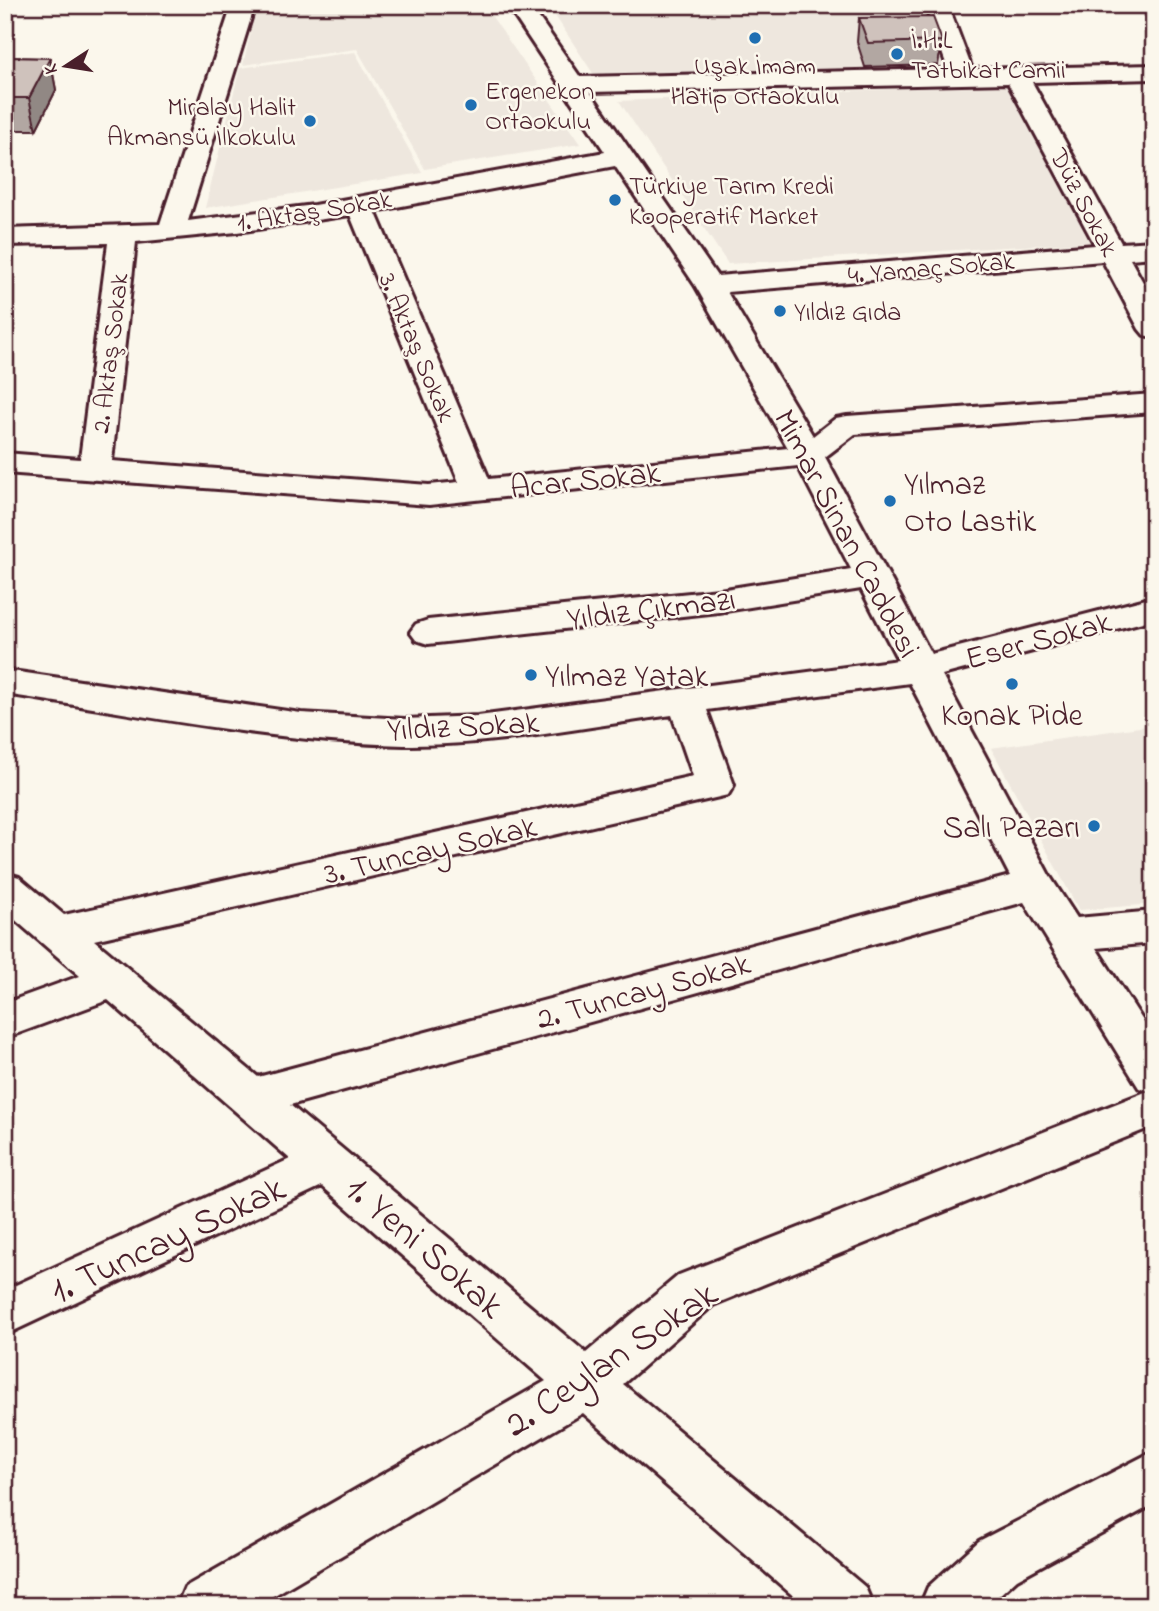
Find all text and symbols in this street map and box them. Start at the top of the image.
place label: İ.H.L Tatbikat Camii [911,23,1066,91]
marker: Uşak İmam Hatip Ortaokulu [747,30,763,46]
north arrow [32,32,102,102]
marker: İ.H.L Tatbikat Camii [889,46,905,62]
place label: Uşak İmam Hatip Ortaokulu [670,49,840,117]
text: K [37,61,66,76]
place label: Ergenekon Ortaokulu [485,74,594,142]
place label: Miralay Halit Akmansü İlkokulu [107,90,296,158]
marker: Ergenekon Ortaokulu [463,97,479,113]
marker: Miralay Halit Akmansü İlkokulu [302,113,318,129]
street label: Düz Sokak [1038,142,1127,265]
place label: Türkiye Tarım Kredi Kooperatif Market [629,169,834,237]
street label: 1. Aktaş Sokak [234,182,395,244]
marker: Türkiye Tarım Kredi Kooperatif Market [607,192,623,208]
street label: 4. Yamaç Sokak [846,244,1017,296]
street label: 3. Aktaş Sokak [367,268,464,429]
street label: 2. Aktaş Sokak [83,271,141,436]
place label: Yıldız Gıda [794,295,901,333]
marker: Yıldız Gıda [772,303,788,319]
street label: Mimar Sinan Caddesi [759,402,930,667]
street label: Acar Sokak [508,451,664,514]
place label: Yılmaz Oto Lastik [904,463,1037,547]
marker: Yılmaz Oto Lastik [882,493,898,509]
street label: Yıldız Çıkmazı [564,578,738,645]
street label: Eser Sokak [961,600,1118,684]
place label: Yılmaz Yatak [545,655,709,702]
marker: Yılmaz Yatak [523,667,539,683]
marker: Konak Pide [1004,676,1020,692]
place label: Konak Pide [941,694,1084,741]
street label: Yıldız Sokak [386,701,542,756]
street label: 3. Tuncay Sokak [320,805,543,900]
place label: Salı Pazarı [943,806,1080,853]
marker: Salı Pazarı [1086,818,1102,834]
street label: 2. Tuncay Sokak [532,942,757,1045]
street label: 1. Tuncay Sokak [42,1162,296,1321]
street label: 1. Yeni Sokak [331,1164,516,1335]
street label: 2. Ceylan Sokak [494,1269,731,1454]

